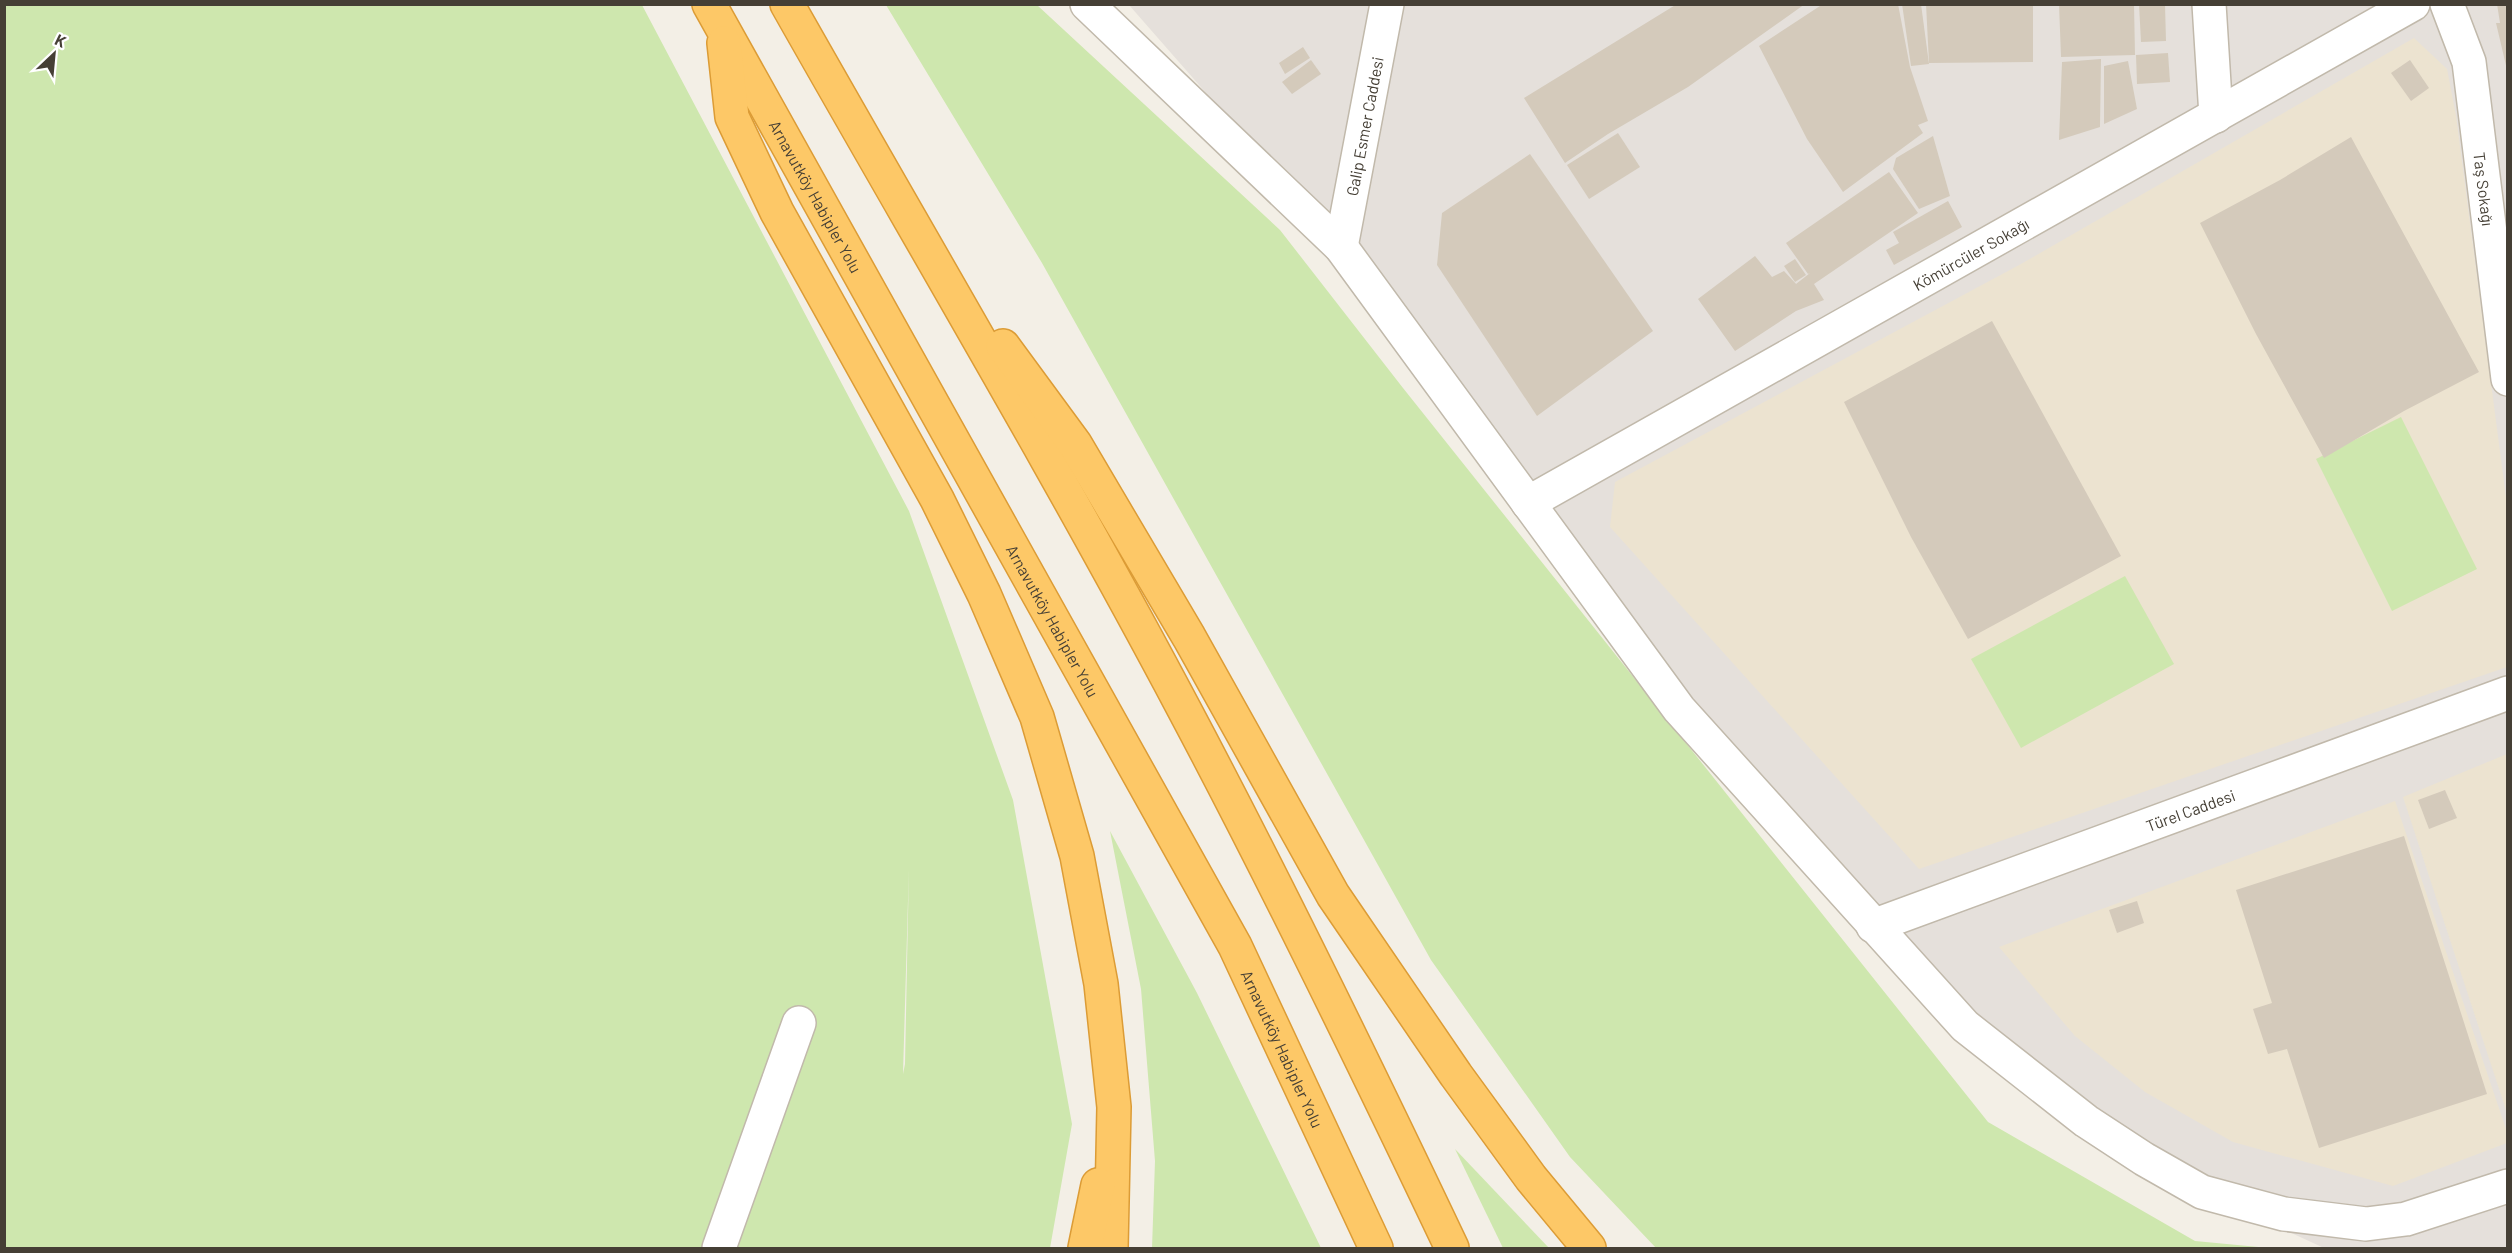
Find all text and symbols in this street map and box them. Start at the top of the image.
north arrow [24,24,84,84]
text: K [52,29,69,51]
street label: Galip Esmer Caddesi [1341,55,1386,197]
street label: Arnavutköy Habipler Yolu [766,117,866,276]
street label: Taş Sokağı [2471,151,2499,227]
street label: Kömürcüler Sokağı [1909,213,2032,294]
street label: Arnavutköy Habipler Yolu [1003,541,1103,700]
street label: Türel Caddesi [2143,785,2238,835]
street label: Arnavutköy Habipler Yolu [1238,967,1328,1130]

